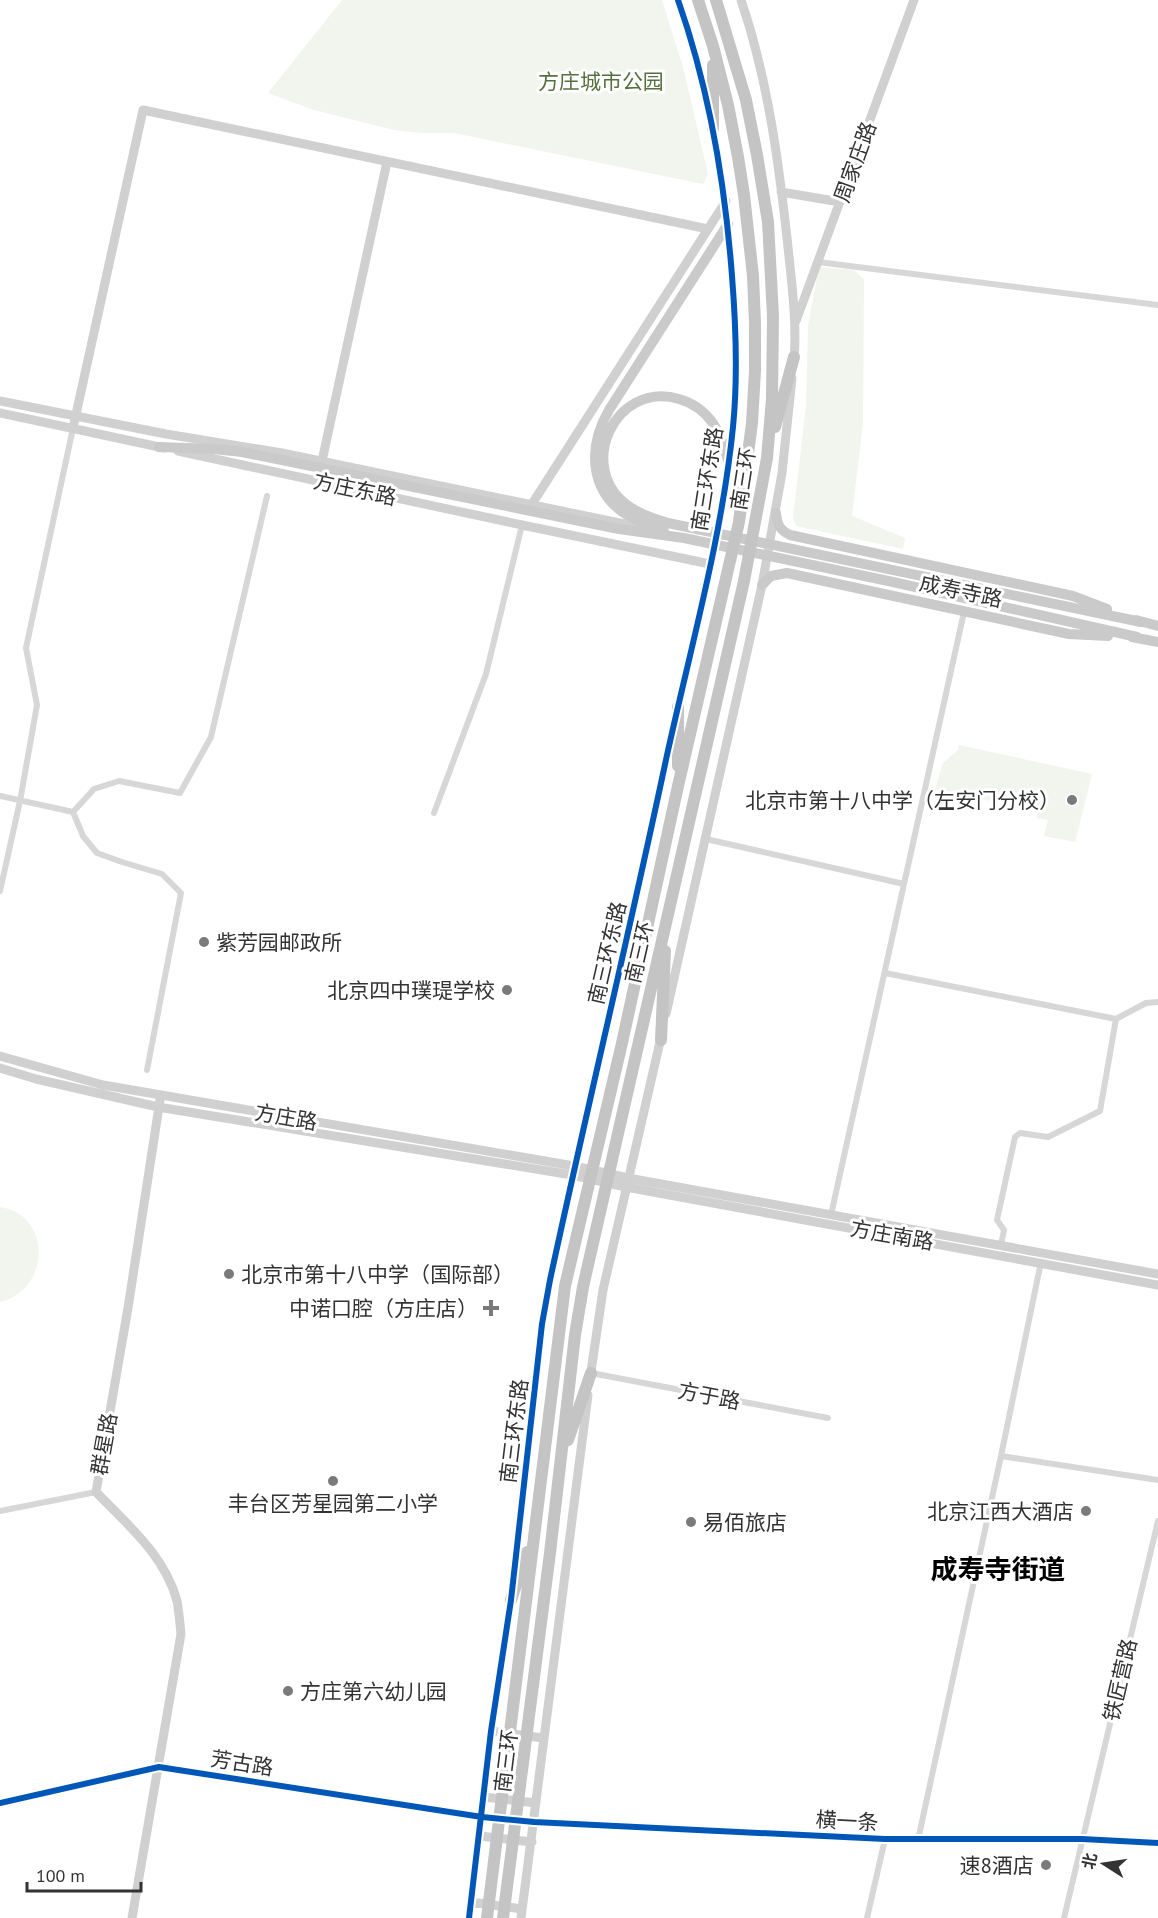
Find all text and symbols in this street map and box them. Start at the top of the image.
park label: 方庄城市公园 [538,68,664,95]
street label: 周家庄路 [828,118,882,206]
street label: 南三环东路 [685,425,729,533]
street label: 南三环 [725,446,761,512]
street label: 方庄东路 [311,467,399,511]
street label: 成寿寺路 [917,569,1005,613]
place label: 北京市第十八中学（左安门分校） [745,787,1060,814]
marker: 北京市第十八中学（左安门分校） [1065,793,1079,807]
street label: 南三环东路 [582,899,632,1007]
street label: 南三环 [619,918,659,986]
place label: 紫芳园邮政所 [216,929,342,956]
marker: 紫芳园邮政所 [197,935,211,949]
place label: 北京四中璞瑅学校 [327,977,495,1004]
marker: 北京四中璞瑅学校 [500,983,514,997]
street label: 方庄路 [253,1098,319,1136]
street label: 方庄南路 [848,1214,936,1256]
place label: 北京市第十八中学（国际部） [241,1261,514,1288]
marker: 北京市第十八中学（国际部） [222,1267,236,1281]
place label: 中诺口腔（方庄店） [289,1295,478,1322]
marker: 中诺口腔（方庄店） [482,1299,500,1317]
street label: 南三环东路 [494,1377,534,1485]
street label: 方于路 [676,1377,742,1415]
street label: 群星路 [85,1411,123,1477]
marker: 丰台区芳星园第二小学 [326,1474,340,1488]
place label: 丰台区芳星园第二小学 [228,1490,438,1517]
place label: 北京江西大酒店 [927,1498,1074,1525]
marker: 北京江西大酒店 [1079,1504,1093,1518]
place label: 易佰旅店 [703,1509,787,1536]
marker: 易佰旅店 [684,1515,698,1529]
district label: 成寿寺街道 [931,1552,1066,1586]
street label: 铁匠营路 [1097,1636,1143,1724]
place label: 方庄第六幼儿园 [300,1678,447,1705]
marker: 方庄第六幼儿园 [281,1684,295,1698]
street label: 南三环 [489,1728,523,1794]
street label: 芳古路 [209,1745,275,1781]
street label: 横一条 [815,1806,879,1836]
north arrow [1074,1834,1134,1894]
text: 北 [1078,1851,1101,1871]
place label: 速8酒店 [960,1852,1034,1879]
scale bar [27,1855,141,1893]
marker: 速8酒店 [1039,1858,1053,1872]
text: 100 m [36,1864,85,1887]

